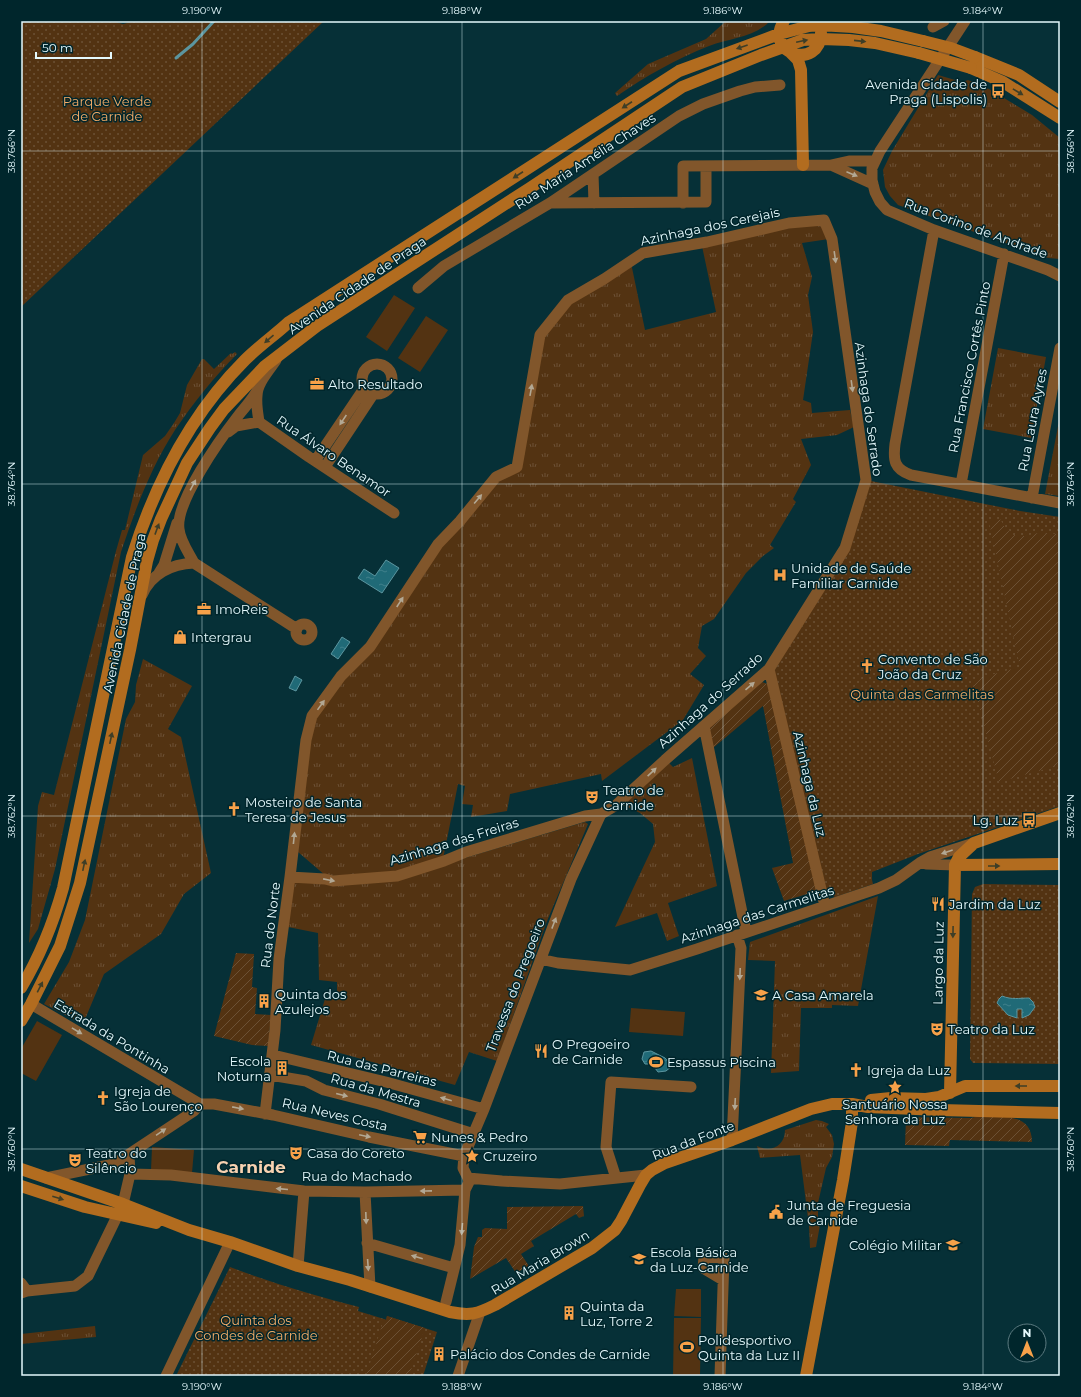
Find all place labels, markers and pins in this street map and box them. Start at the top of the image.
place label: Avenida Cidade de Praga (Lispolis) [865,76,987,107]
bus stop icon: Avenida Cidade de Praga (Lispolis) [990,83,1006,99]
office icon: Alto Resultado [309,376,325,392]
place label: Alto Resultado [328,376,423,392]
place label: Unidade de Saúde Familiar Carnide [791,560,911,591]
hospital icon: Unidade de Saúde Familiar Carnide [772,567,788,583]
office icon: ImoReis [196,601,212,617]
place label: ImoReis [215,601,268,617]
shop icon: Intergrau [172,629,188,645]
place label: Intergrau [191,629,252,645]
place label: Convento de São João da Cruz [877,651,988,682]
church icon: Convento de São João da Cruz [859,658,875,674]
place label: Teatro de Carnide [603,782,664,813]
theatre icon: Teatro de Carnide [584,789,600,805]
place label: Mosteiro de Santa Teresa de Jesus [245,794,362,825]
church icon: Mosteiro de Santa Teresa de Jesus [226,801,242,817]
place label: Lg. Luz [972,812,1018,828]
bus stop icon: Lg. Luz [1021,812,1037,828]
restaurant icon: Jardim da Luz [930,896,946,912]
place label: Jardim da Luz [948,896,1041,912]
place label: Quinta dos Azulejos [275,986,346,1017]
school or university icon: A Casa Amarela [753,987,769,1003]
place label: A Casa Amarela [772,987,874,1003]
building icon: Quinta dos Azulejos [256,993,272,1009]
theatre icon: Teatro da Luz [929,1021,945,1037]
place label: Teatro da Luz [948,1021,1035,1037]
place label: O Pregoeiro de Carnide [552,1036,630,1067]
restaurant icon: O Pregoeiro de Carnide [533,1043,549,1059]
place label: Escola Noturna [217,1053,271,1084]
sports icon: Espassus Piscina [648,1054,664,1070]
place label: Espassus Piscina [667,1054,776,1070]
building icon: Escola Noturna [274,1060,290,1076]
church icon: Igreja da Luz [848,1062,864,1078]
place label: Igreja da Luz [867,1062,950,1078]
place icon: Santuário Nossa Senhora da Luz [887,1079,903,1095]
place label: Igreja de São Lourenço [114,1083,203,1114]
church icon: Igreja de São Lourenço [95,1090,111,1106]
place label: Santuário Nossa Senhora da Luz [842,1096,948,1127]
supermarket icon: Nunes & Pedro [412,1129,428,1145]
place label: Nunes & Pedro [431,1129,528,1145]
place label: Teatro do Silêncio [86,1145,147,1176]
theatre icon: Casa do Coreto [288,1145,304,1161]
place label: Casa do Coreto [307,1145,405,1161]
place icon: Cruzeiro [464,1148,480,1164]
place label: Cruzeiro [483,1148,537,1164]
theatre icon: Teatro do Silêncio [67,1152,83,1168]
place label: Junta de Freguesia de Carnide [786,1197,911,1228]
public building icon: Junta de Freguesia de Carnide [768,1204,784,1220]
place label: Colégio Militar [849,1237,942,1253]
school or university icon: Colégio Militar [945,1237,961,1253]
place label: Escola Básica da Luz-Carnide [650,1244,749,1275]
school or university icon: Escola Básica da Luz-Carnide [631,1251,647,1267]
place label: Quinta da Luz, Torre 2 [580,1298,653,1329]
building icon: Quinta da Luz, Torre 2 [561,1305,577,1321]
place label: Polidesportivo Quinta da Luz II [698,1332,800,1363]
sports icon: Polidesportivo Quinta da Luz II [679,1339,695,1355]
building icon: Palácio dos Condes de Carnide [431,1346,447,1362]
place label: Palácio dos Condes de Carnide [450,1346,650,1362]

